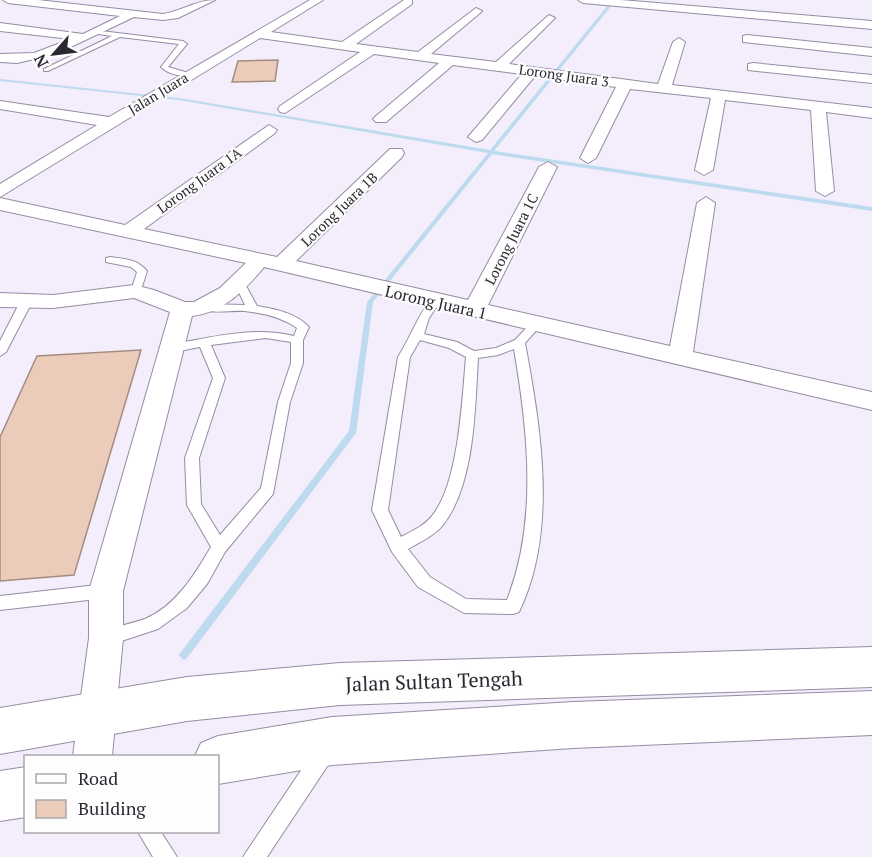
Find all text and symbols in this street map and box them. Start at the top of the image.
north arrow [24,24,84,84]
text: N [28,51,53,72]
street label: Lorong Juara 3 [518,59,610,91]
street label: Jalan Juara [124,68,192,118]
street label: Lorong Juara 1A [153,143,246,217]
street label: Lorong Juara 1B [297,168,381,250]
street label: Lorong Juara 1C [480,190,542,288]
street label: Lorong Juara 1 [383,280,489,324]
street label: Jalan Sultan Tengah [345,664,524,698]
legend [24,755,219,833]
text: Road [78,766,118,790]
text: Building [78,796,146,820]

